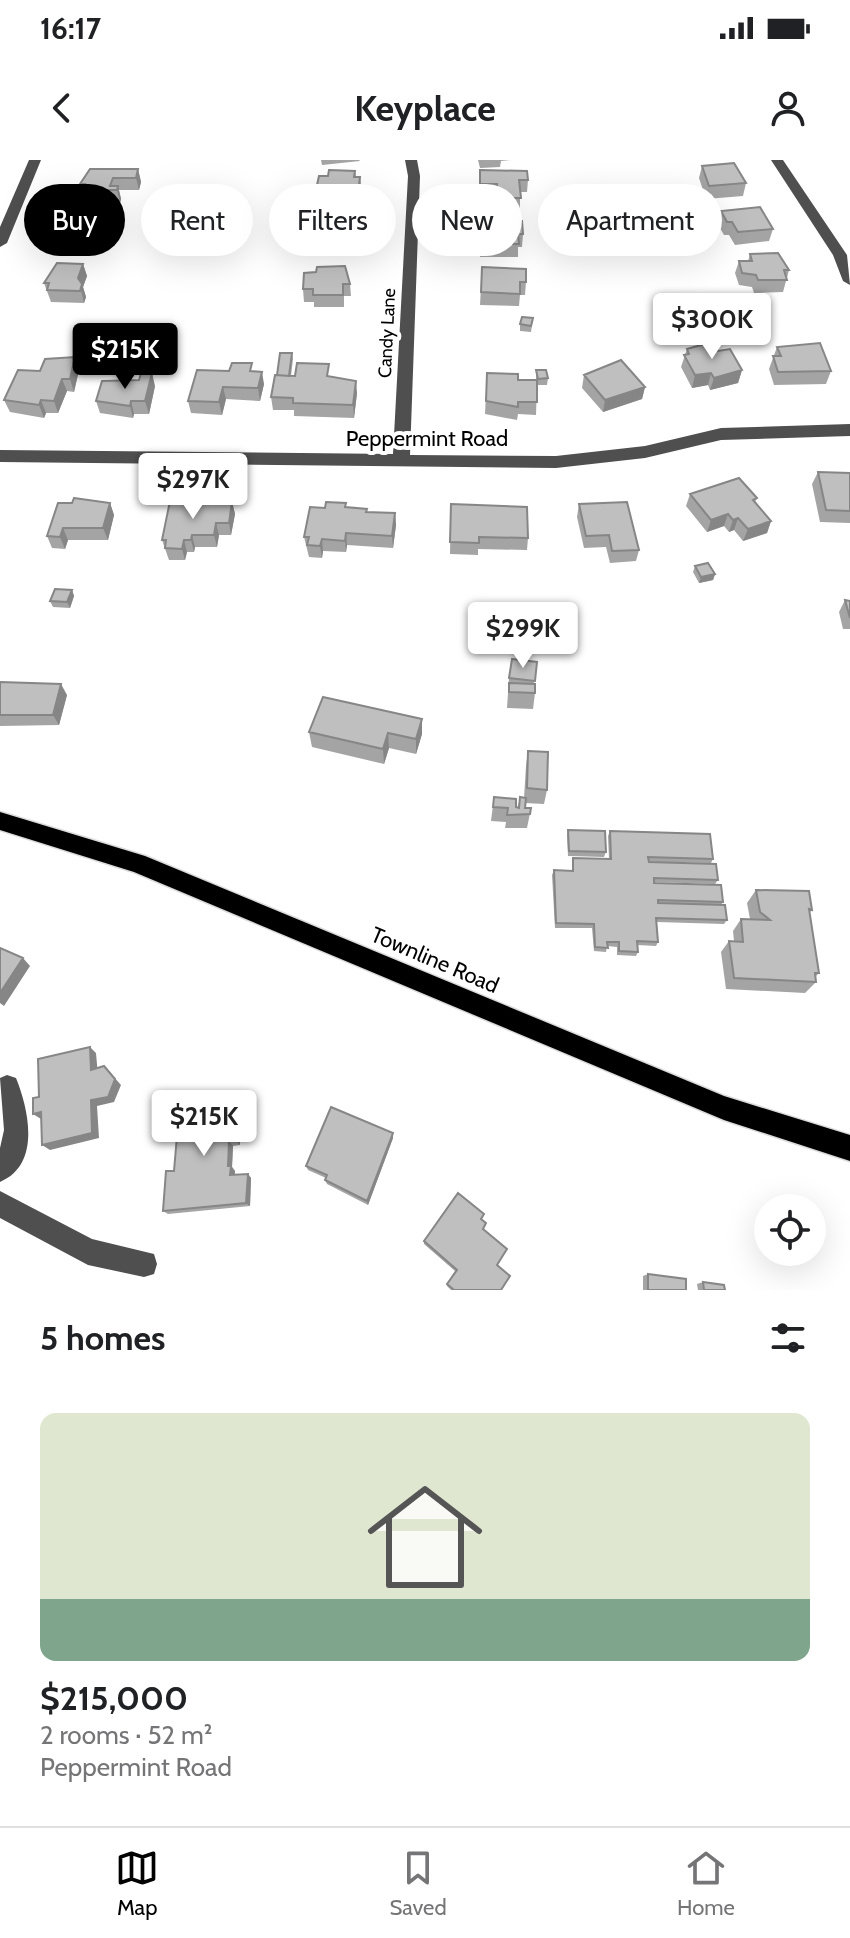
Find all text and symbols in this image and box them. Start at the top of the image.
text: 16:17 [40,10,101,47]
icon: back [40,86,84,130]
text: Keyplace [354,86,496,130]
icon: person [766,86,810,130]
chip: Buy [24,184,125,256]
chip: Rent [141,184,253,256]
chip: Filters [269,184,396,256]
chip: New [412,184,522,256]
chip: Apartment [538,184,722,256]
street label: Candy Lane [374,288,400,378]
pin: $300K [656,293,768,361]
text: $300K [671,303,753,335]
pin: $215K [69,323,181,391]
text: $215K [91,333,159,365]
street label: Peppermint Road [346,425,508,452]
pin: $297K [137,453,249,521]
text: $297K [156,463,230,495]
pin: $299K [467,602,579,670]
text: $299K [486,612,560,644]
street label: Townline Road [367,921,503,999]
pin: $215K [148,1090,260,1158]
text: $215K [170,1100,238,1132]
map controls [754,1194,826,1266]
button: locate [754,1194,826,1266]
icon: filters [766,1316,810,1360]
text: 5 homes [40,1317,165,1359]
icon: home [353,1465,497,1609]
text: $215,000 [40,1677,188,1719]
text: 2 rooms · 52 m² [40,1719,212,1751]
text: Peppermint Road [40,1751,232,1783]
tab: Map [115,1846,159,1921]
tab: Saved [389,1846,447,1921]
tab: Home [677,1846,735,1921]

